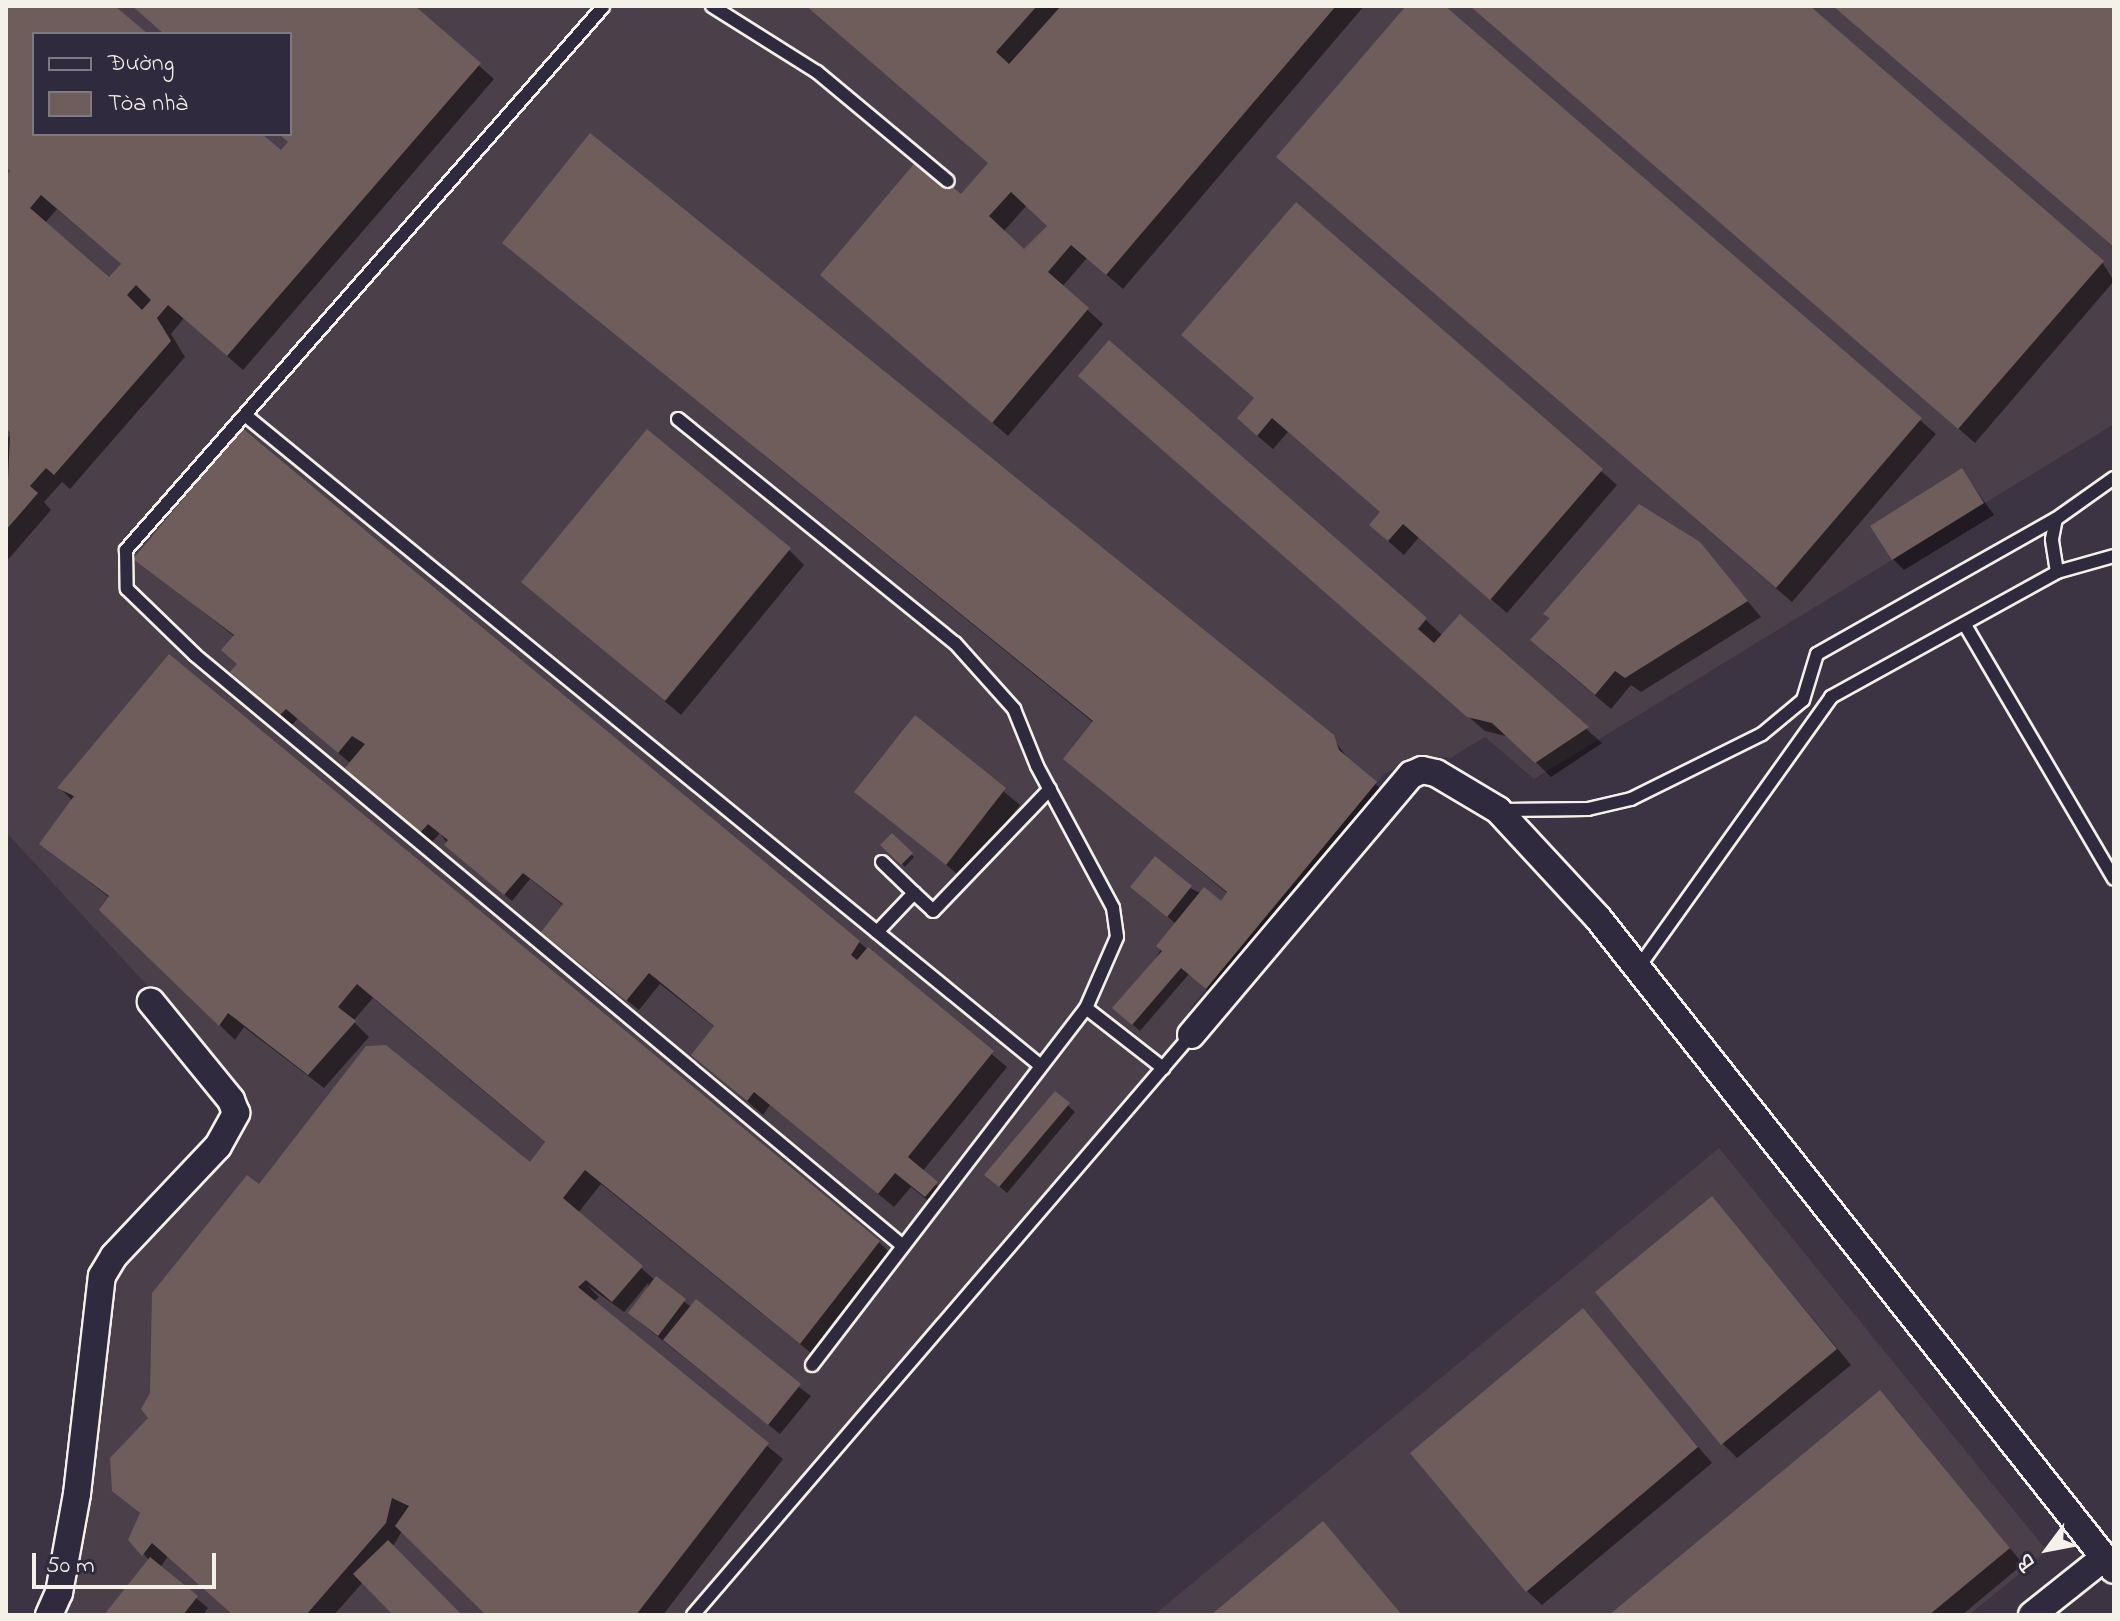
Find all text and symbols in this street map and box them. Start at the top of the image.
legend [32,32,292,136]
text: Đường [108,47,174,82]
text: Tòa nhà [108,87,188,122]
north arrow [2008,1509,2088,1589]
scale bar [36,1537,220,1587]
text: B [2010,1547,2045,1576]
text: 50 m [46,1549,95,1584]

